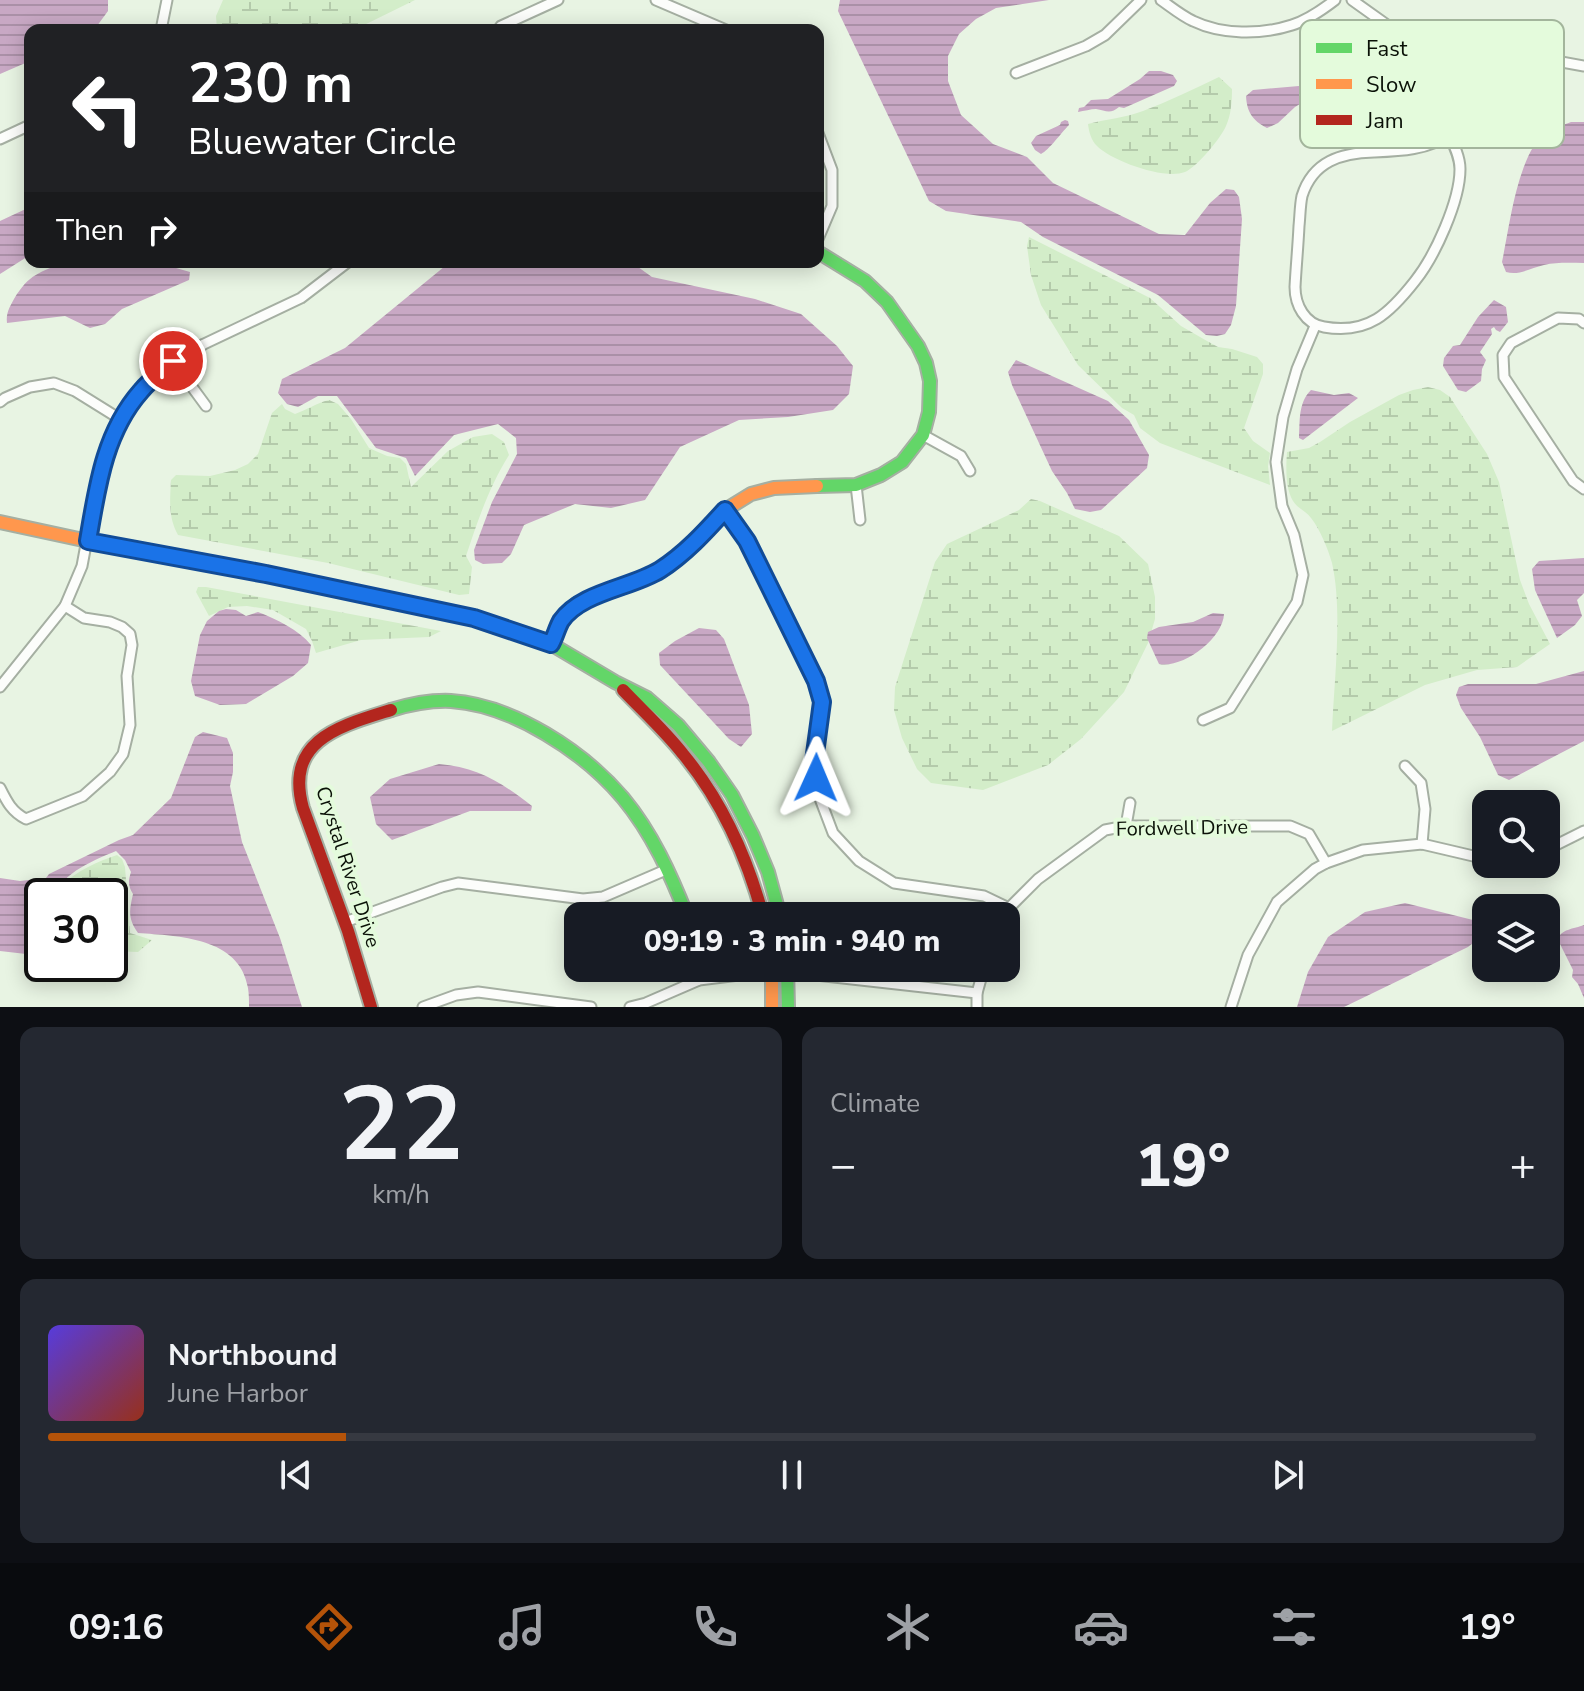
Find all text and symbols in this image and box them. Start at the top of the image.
legend [1300,20,1564,148]
text: Fast [1366,34,1408,64]
text: 230 m [188,45,353,122]
icon: left [56,56,160,160]
text: Slow [1366,70,1417,100]
text: Jam [1365,106,1404,136]
text: Bluewater Circle [188,118,456,167]
icon: right [140,208,184,252]
text: Then [56,210,124,251]
pin [139,327,207,395]
icon: arrive [151,339,195,383]
position arrow [774,736,858,820]
street label: Crystal River Drive [309,783,387,951]
map controls [1472,790,1560,982]
button: search [1472,790,1560,878]
street label: Fordwell Drive [1116,813,1248,843]
speed limit sign: 30 [24,878,128,982]
button: layers [1472,894,1560,982]
text: 09:19 · 3 min · 940 m [644,921,940,962]
text: 22 [339,1054,463,1196]
text: Climate [830,1086,920,1121]
text: 19° [1135,1125,1231,1207]
text: − [830,1136,856,1196]
text: + [1510,1136,1536,1196]
text: km/h [372,1177,430,1212]
text: Northbound [168,1335,338,1376]
text: June Harbor [168,1376,308,1411]
icon: previous [274,1453,318,1497]
icon: pause [770,1453,814,1497]
icon: next [1266,1453,1310,1497]
icon: directions [301,1599,357,1655]
icon: music [494,1599,550,1655]
icon: phone [687,1599,743,1655]
icon: climate [880,1599,936,1655]
icon: car [1073,1599,1129,1655]
icon: filters [1266,1599,1322,1655]
text: 09:16 [68,1603,164,1652]
text: 19° [1459,1603,1515,1652]

